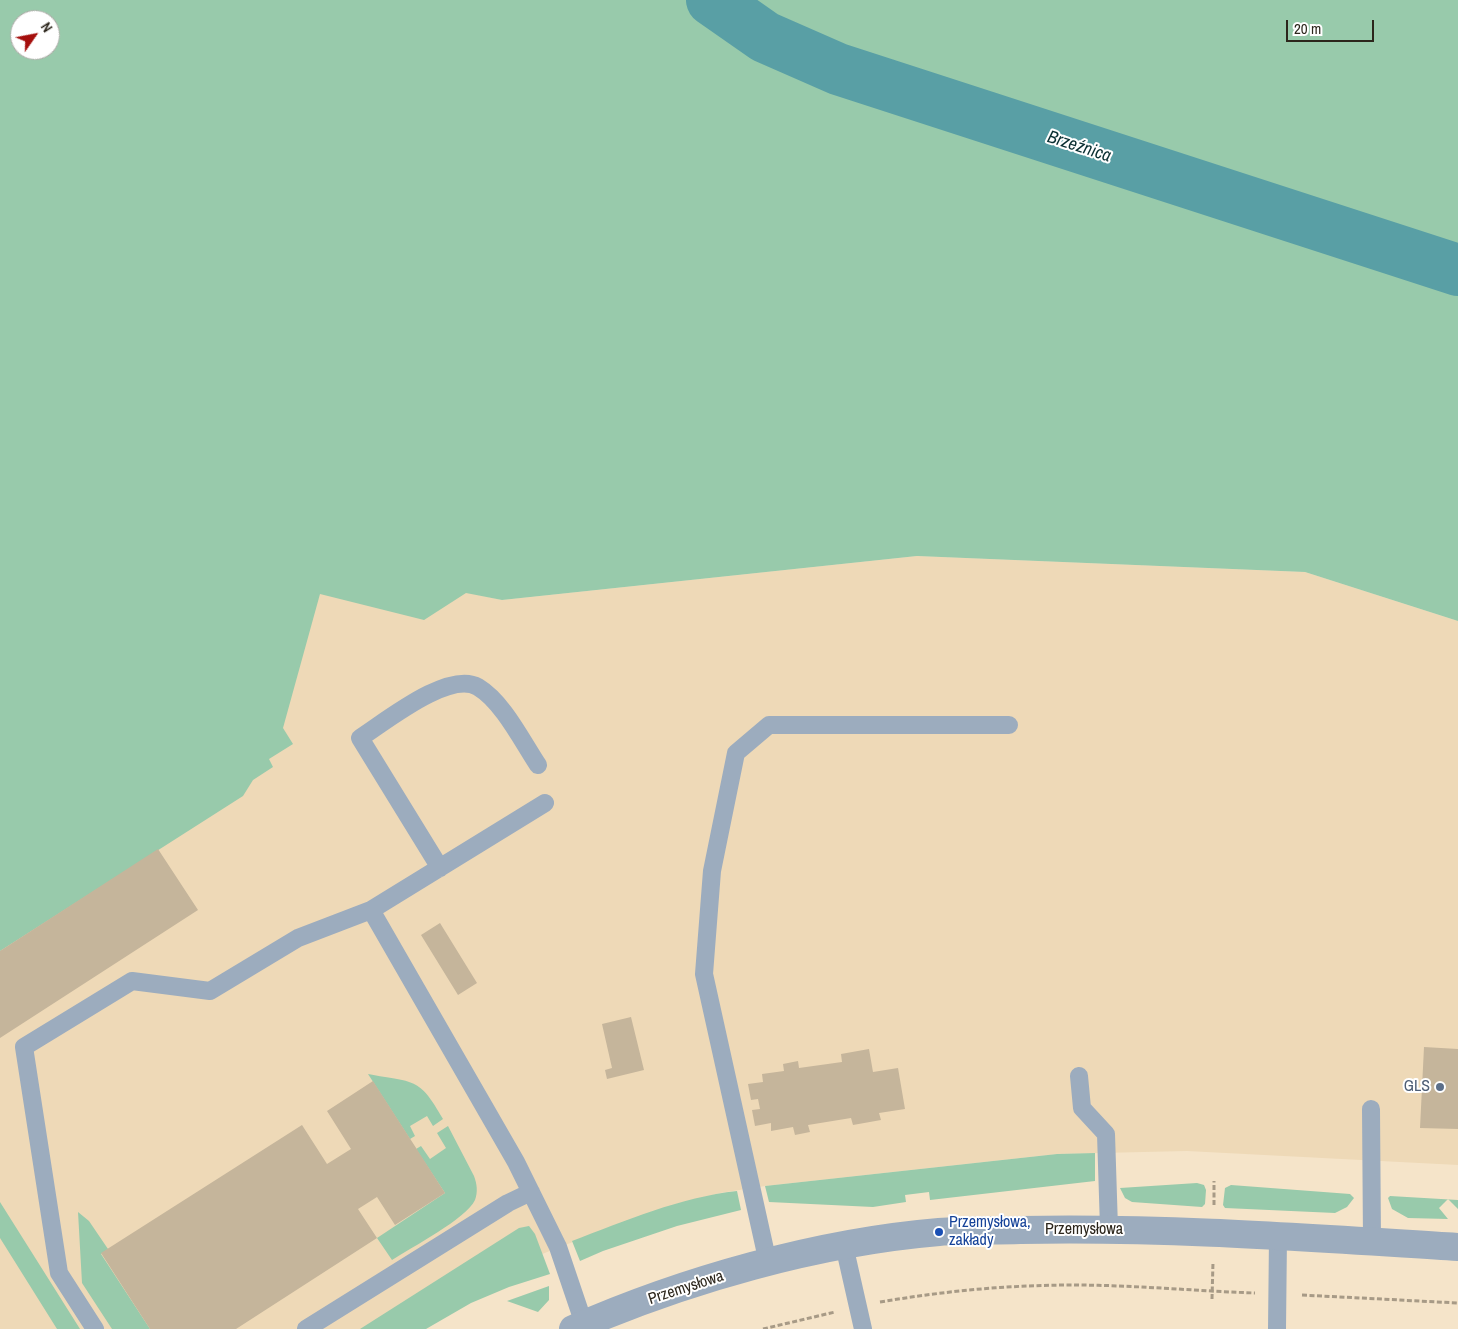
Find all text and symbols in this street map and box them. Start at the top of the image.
north arrow [10,10,60,60]
scale bar [1288,10,1376,42]
text: 20 m [1294,18,1321,39]
text: N [37,19,57,36]
water label: Brzeźnica [1044,127,1114,167]
place label: GLS [1404,1077,1430,1097]
marker: GLS [1434,1081,1446,1093]
place label: Przemysłowa, zakłady [949,1213,1031,1251]
street label: Przemysłowa [1045,1220,1123,1240]
marker: Przemysłowa, zakłady [933,1226,945,1238]
street label: Przemysłowa [646,1267,726,1309]

